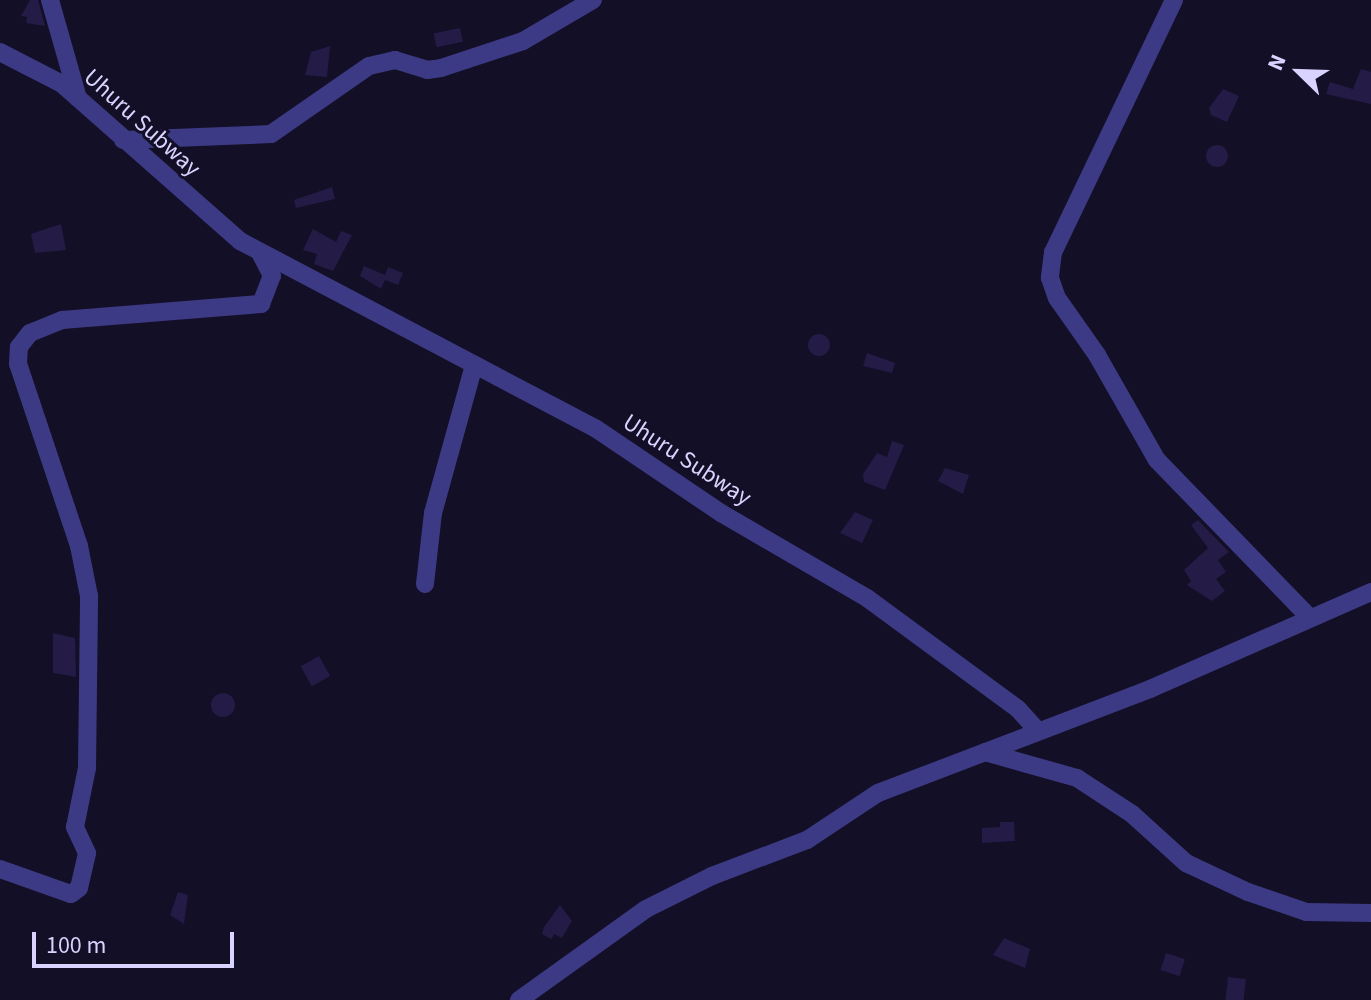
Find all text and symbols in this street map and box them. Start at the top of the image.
north arrow [1259,32,1339,112]
text: N [1259,50,1294,76]
street label: Uhuru Subway [78,63,206,183]
street label: Uhuru Subway [617,408,757,512]
scale bar [36,916,238,966]
text: 100 m [46,928,106,963]

